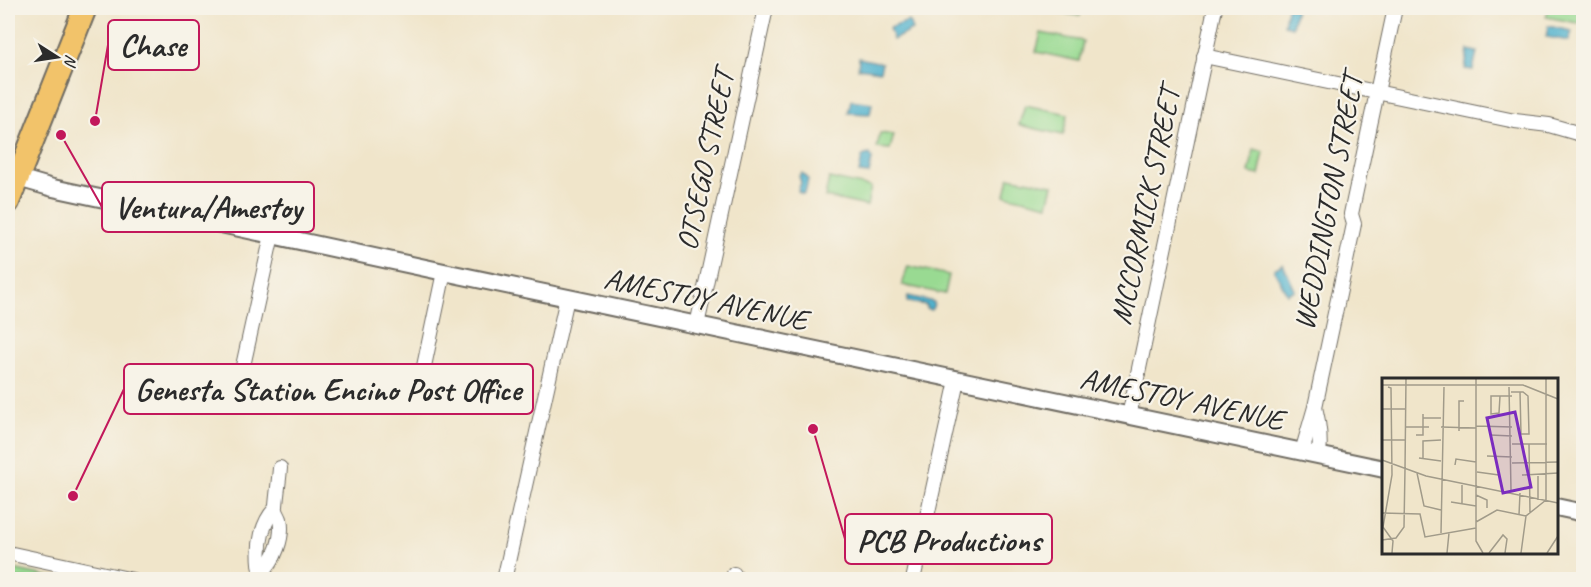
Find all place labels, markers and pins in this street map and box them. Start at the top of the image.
callout: Chase [108,20,199,70]
callout: Ventura/Amestoy [102,182,314,232]
callout: Genesta Station Encino Post Office [124,364,533,414]
callout: PCB Productions [845,514,1052,564]

